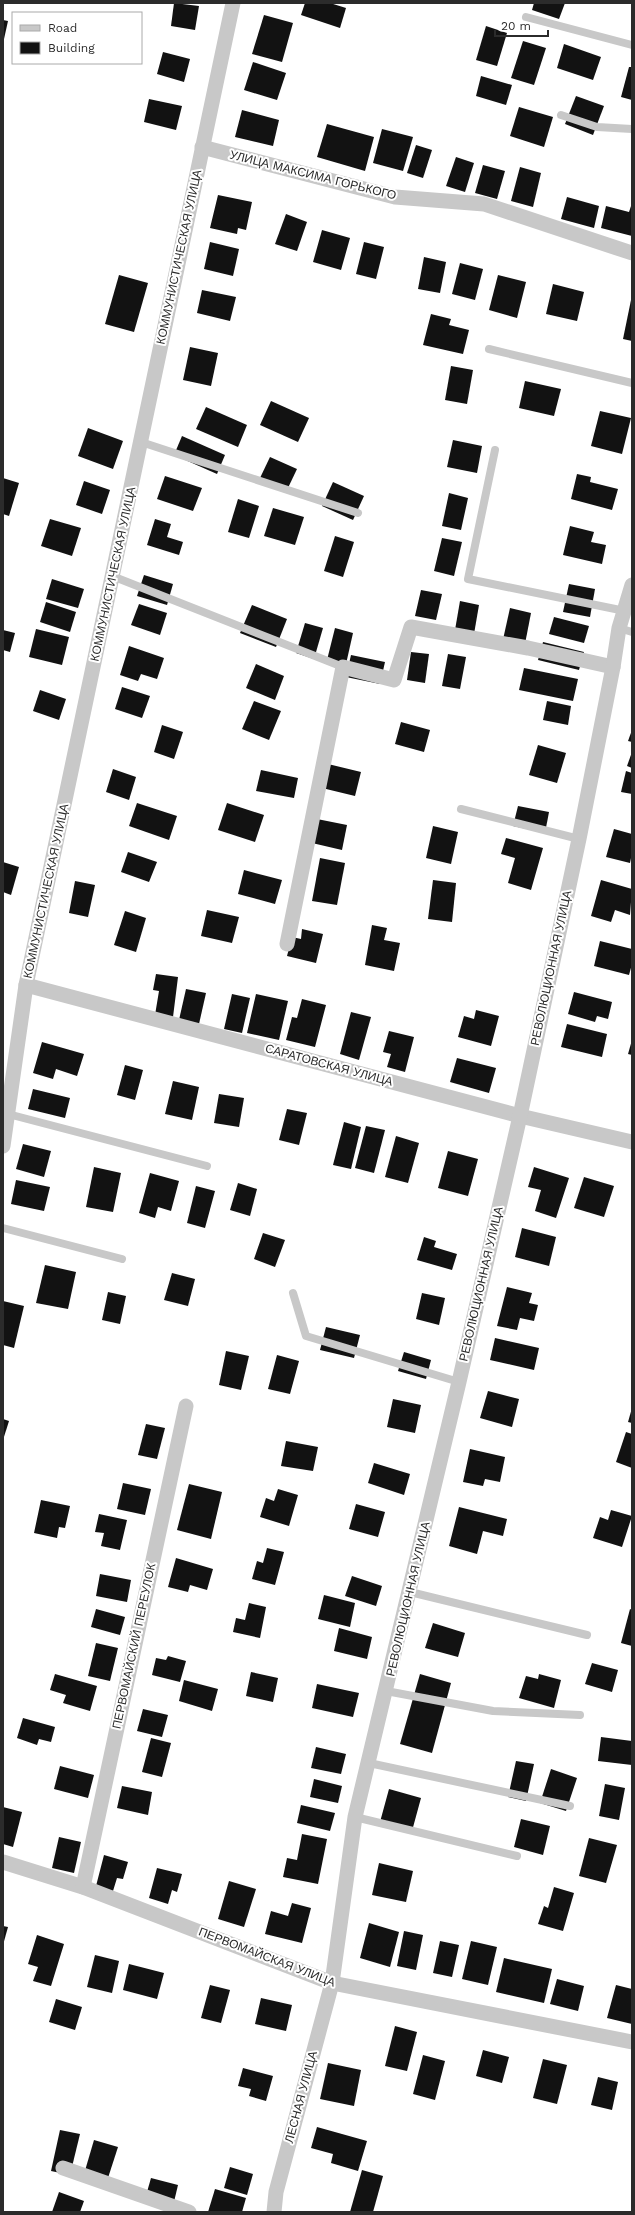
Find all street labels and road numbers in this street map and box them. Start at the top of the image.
street label: УЛИЦА МАКСИМА ГОРЬКОГО [228,147,398,203]
street label: КОММУНИСТИЧЕСКАЯ УЛИЦА [154,168,204,346]
street label: КОММУНИСТИЧЕСКАЯ УЛИЦА [88,485,138,663]
street label: КОММУНИСТИЧЕСКАЯ УЛИЦА [21,802,71,980]
street label: РЕВОЛЮЦИОННАЯ УЛИЦА [528,889,574,1047]
street label: САРАТОВСКАЯ УЛИЦА [264,1041,394,1089]
street label: РЕВОЛЮЦИОННАЯ УЛИЦА [456,1205,506,1363]
street label: РЕВОЛЮЦИОННАЯ УЛИЦА [383,1520,433,1678]
street label: ПЕРВОМАЙСКИЙ ПЕРЕУЛОК [109,1562,158,1730]
street label: ПЕРВОМАЙСКАЯ УЛИЦА [197,1924,338,1990]
street label: ЛЕСНАЯ УЛИЦА [282,2050,320,2144]

